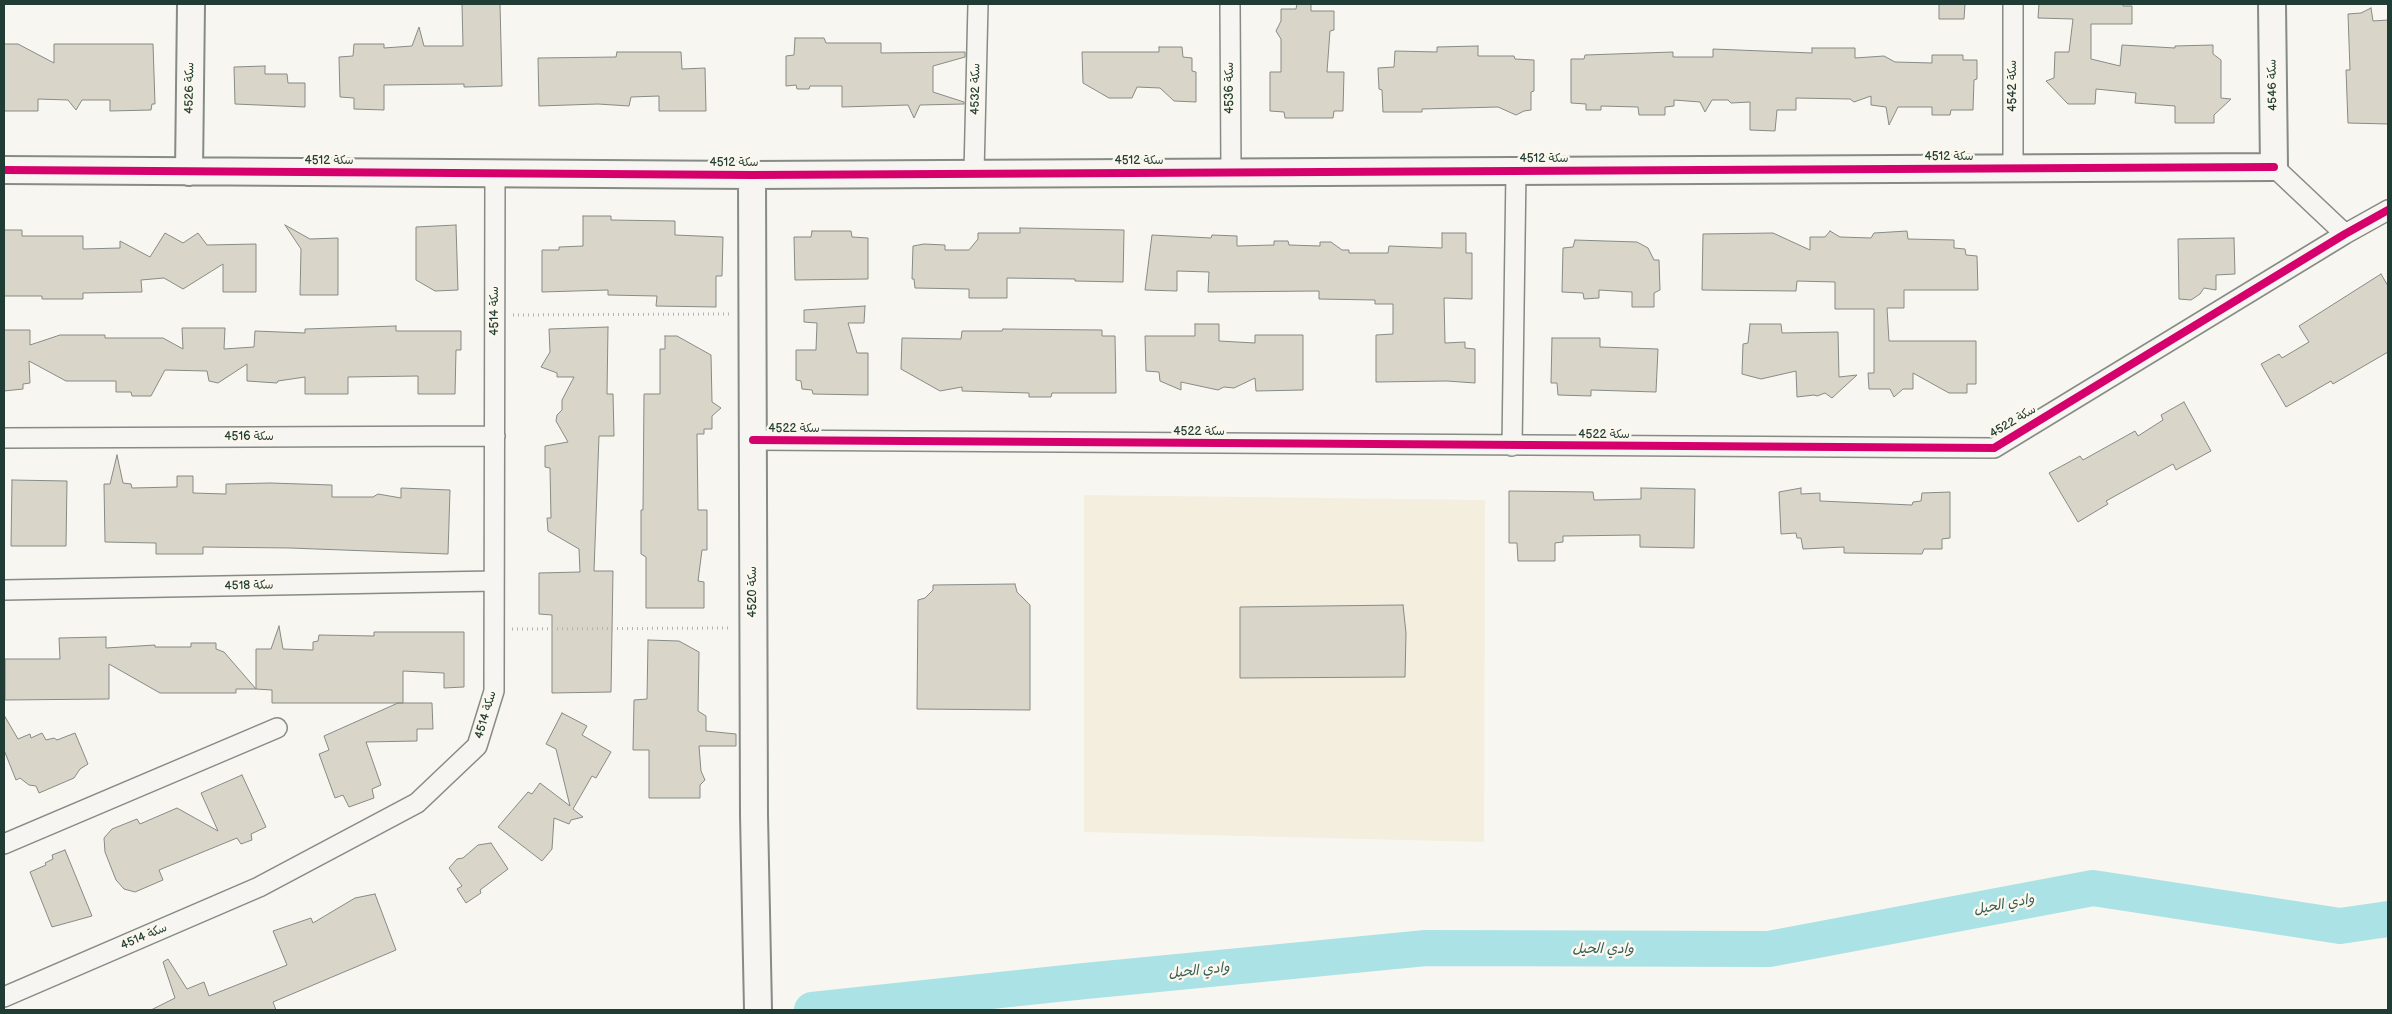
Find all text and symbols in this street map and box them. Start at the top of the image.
street label: سكة 4546 [2265,59,2281,111]
street label: سكة 4542 [2006,60,2020,112]
street label: سكة 4526 [182,62,198,114]
street label: سكة 4536 [1223,62,1237,114]
street label: سكة 4532 [968,63,984,115]
street label: سكة 4512 [1924,150,1974,164]
street label: سكة 4512 [1519,152,1569,166]
street label: سكة 4512 [304,154,354,168]
street label: سكة 4512 [1114,154,1164,168]
street label: سكة 4512 [709,156,759,170]
street label: سكة 4514 [488,286,502,336]
street label: سكة 4522 [1987,403,2039,441]
street label: سكة 4522 [768,422,820,436]
street label: سكة 4522 [1173,425,1225,439]
street label: سكة 4522 [1578,428,1630,442]
street label: سكة 4516 [224,430,274,444]
street label: سكة 4520 [746,566,760,618]
street label: سكة 4518 [224,578,274,594]
street label: سكة 4514 [472,689,500,741]
water label: وادي الحيل [1972,891,2036,919]
street label: سكة 4514 [118,921,170,953]
water label: وادي الحيل [1572,941,1634,957]
water label: وادي الحيل [1168,959,1230,983]

